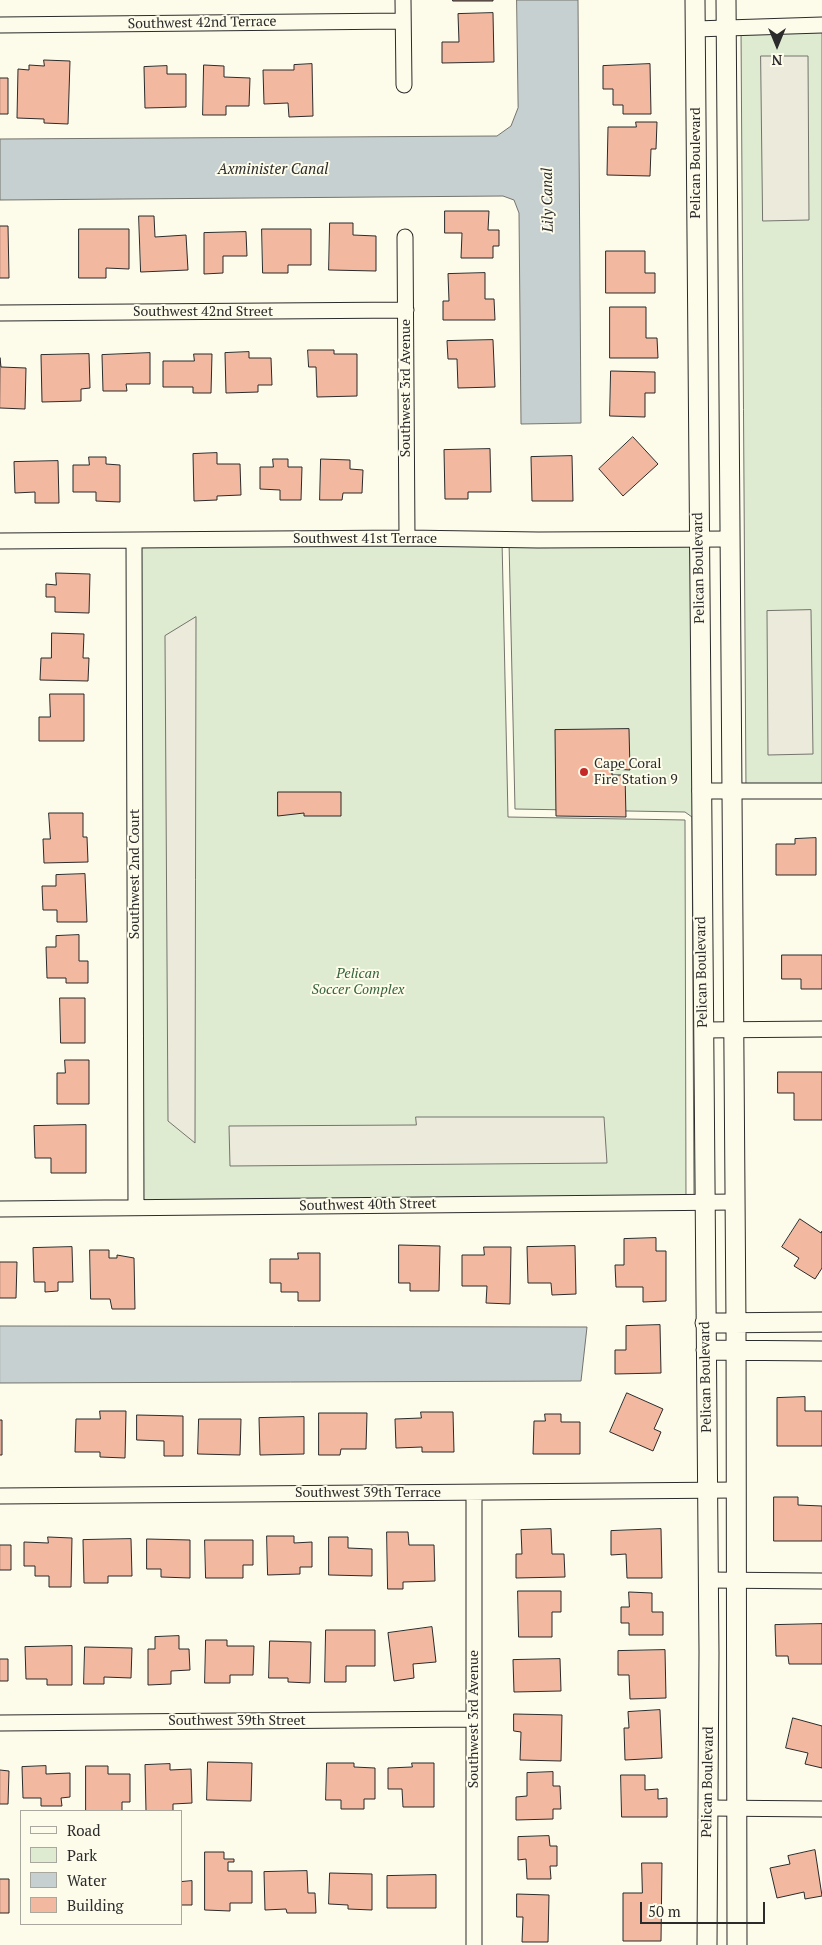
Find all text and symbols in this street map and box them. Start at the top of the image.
street label: Southwest 42nd Terrace [127,13,277,33]
north arrow [752,20,802,70]
text: N [772,51,782,70]
street label: Pelican Boulevard [688,107,704,219]
water label: Axminister Canal [218,161,328,179]
water label: Lily Canal [538,168,558,232]
street label: Southwest 42nd Street [133,304,273,320]
street label: Southwest 3rd Avenue [398,319,414,457]
street label: Pelican Boulevard [690,512,708,624]
street label: Southwest 41st Terrace [293,531,437,547]
place label: Cape Coral Fire Station 9 [594,756,678,789]
marker: Cape Coral Fire Station 9 [578,766,590,778]
street label: Southwest 2nd Court [127,809,143,939]
street label: Pelican Boulevard [693,916,711,1028]
park label: Pelican Soccer Complex [312,966,404,999]
street label: Southwest 40th Street [299,1195,437,1215]
street label: Pelican Boulevard [697,1321,715,1433]
street label: Southwest 39th Terrace [295,1485,441,1501]
street label: Southwest 3rd Avenue [466,1650,482,1788]
street label: Southwest 39th Street [168,1713,306,1729]
street label: Pelican Boulevard [699,1726,717,1838]
legend [20,1810,182,1925]
text: Road [67,1820,100,1840]
text: Park [67,1845,97,1865]
text: Water [67,1870,106,1890]
scale bar [642,1892,767,1924]
text: Building [67,1895,124,1915]
text: 50 m [648,1901,681,1921]

